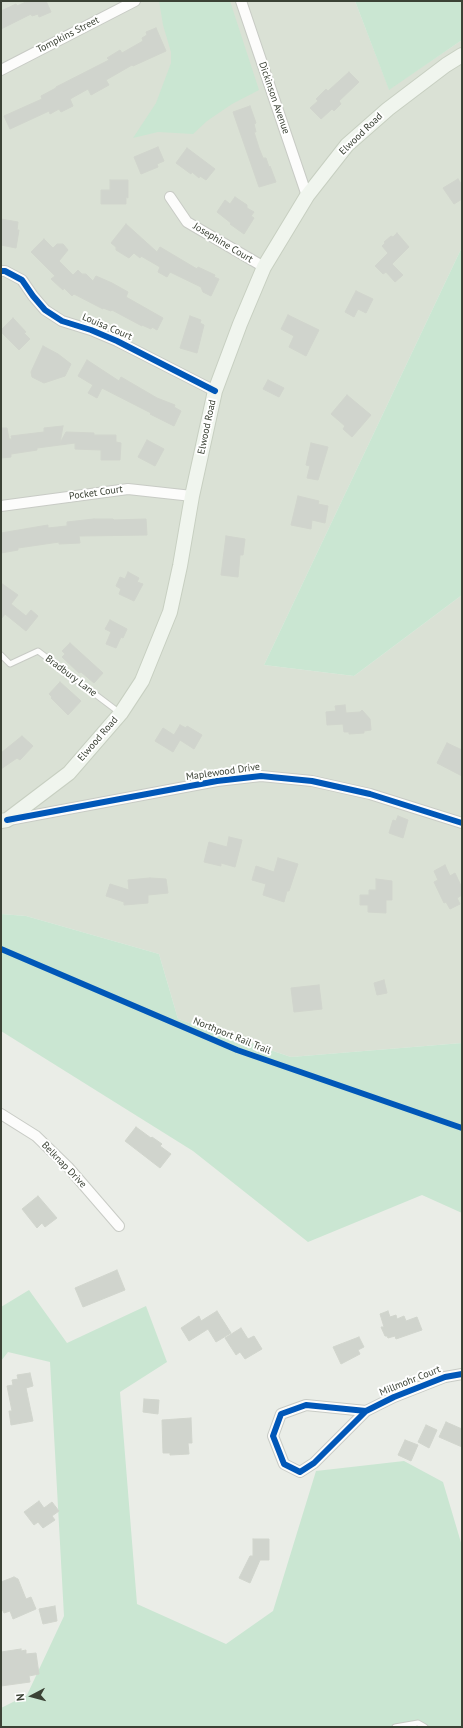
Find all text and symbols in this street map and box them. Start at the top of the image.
street label: Tompkins Street [35,14,101,56]
street label: Dickinson Avenue [256,60,292,136]
street label: Elwood Road [337,110,385,158]
street label: Josephine Court [191,220,255,266]
street label: Louisa Court [80,311,134,343]
street label: Elwood Road [195,399,219,455]
street label: Pocket Court [68,483,124,503]
street label: Bradbury Lane [43,653,99,699]
street label: Elwood Road [75,714,121,764]
street label: Maplewood Drive [185,761,261,783]
street label: Northport Rail Trail [191,1015,273,1057]
street label: Belknap Drive [39,1139,89,1191]
street label: Millmohr Court [378,1363,442,1399]
north arrow [12,1676,52,1716]
text: N [13,1693,27,1702]

